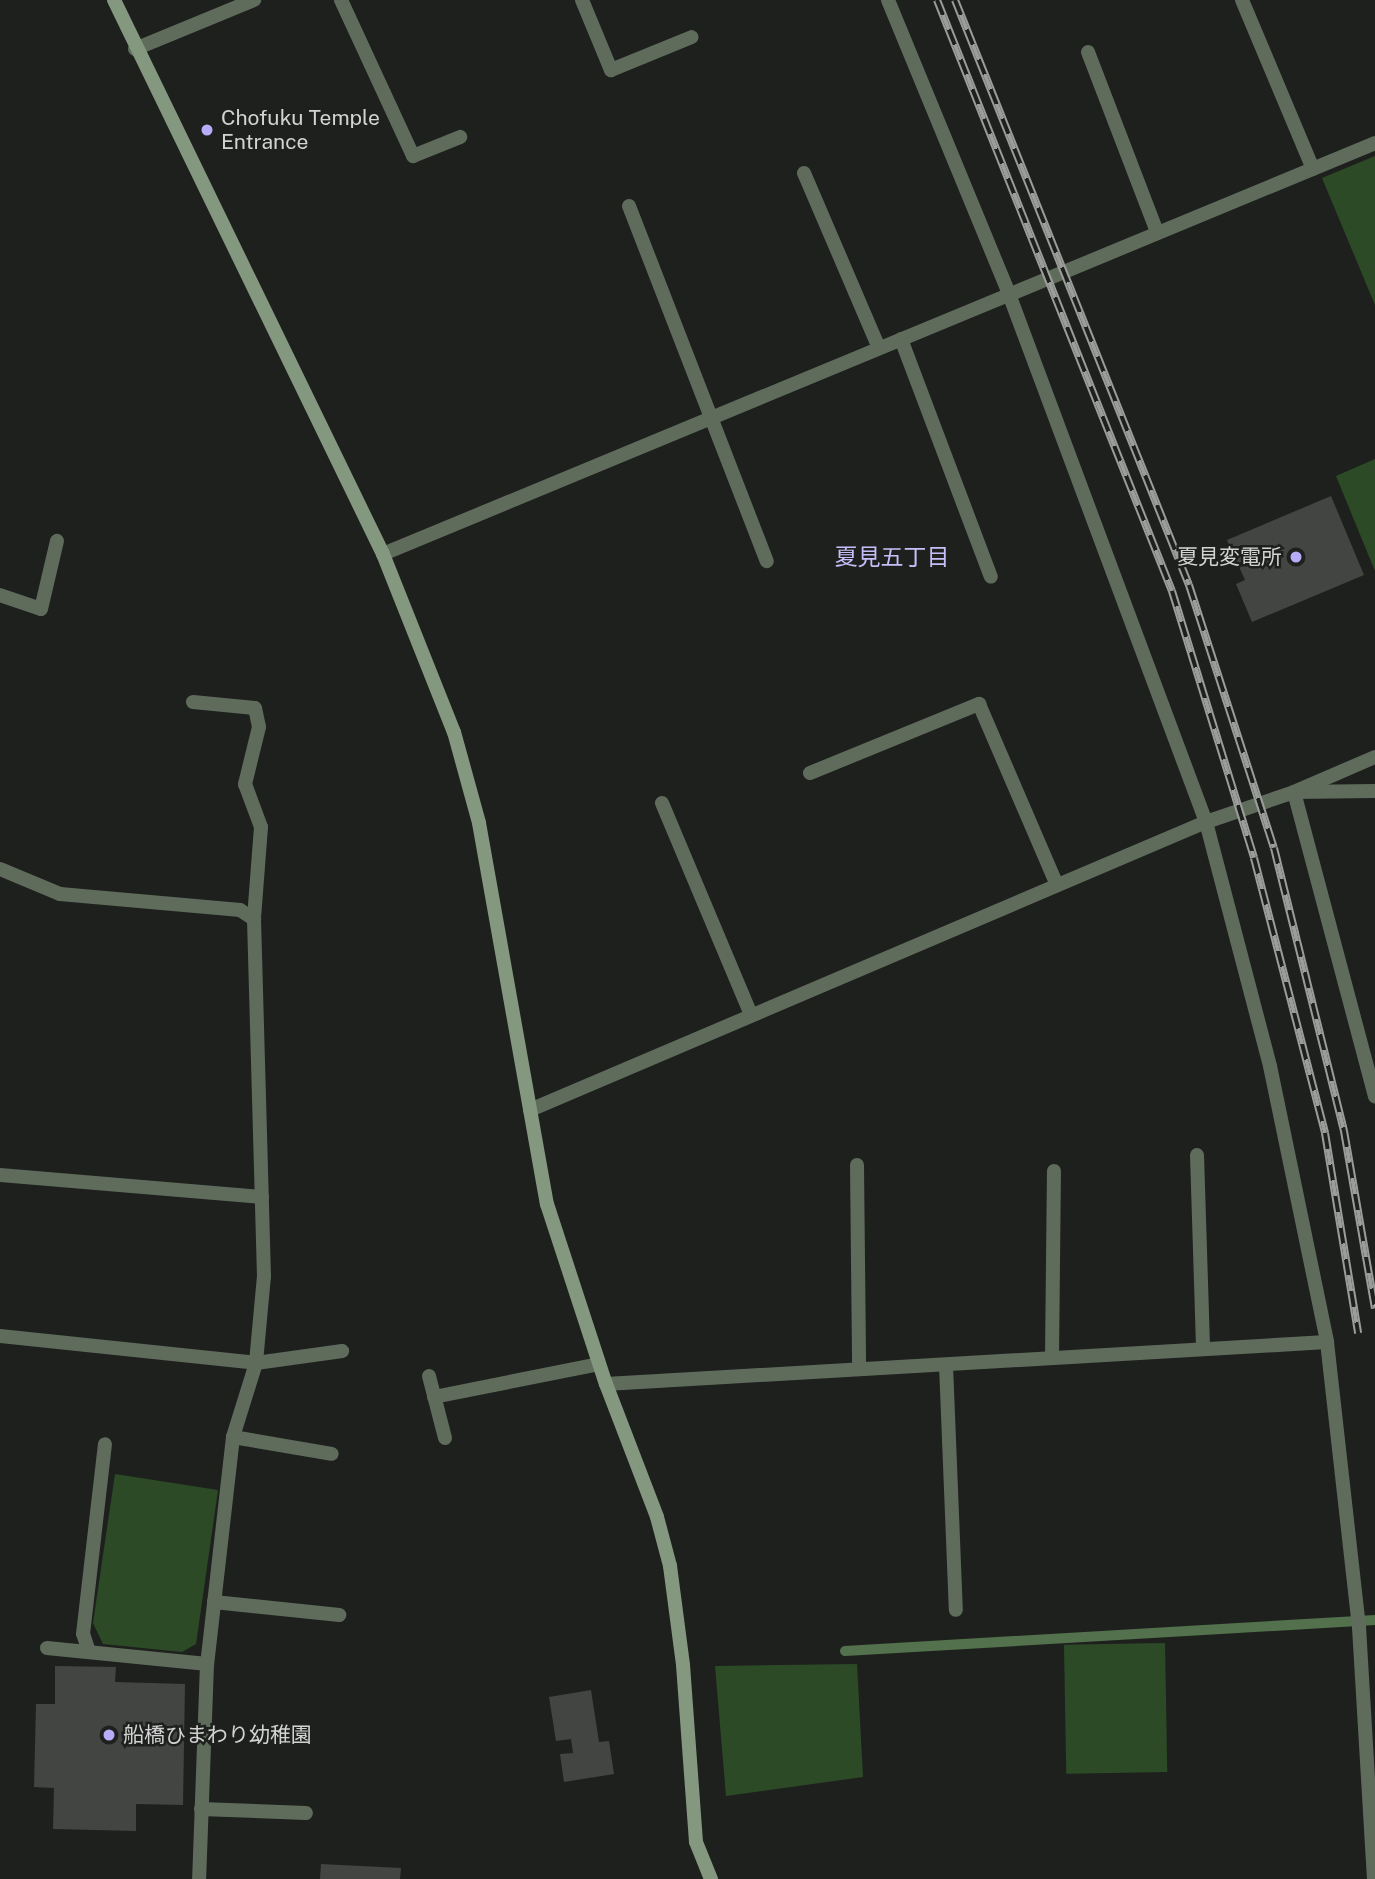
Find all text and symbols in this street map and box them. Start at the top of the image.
place label: Chofuku Temple Entrance [221,105,380,155]
marker: Chofuku Temple Entrance [199,122,215,138]
district label: 夏見五丁目 [835,543,949,571]
place label: 夏見変電所 [1177,544,1282,570]
marker: 夏見変電所 [1288,549,1304,565]
place label: 船橋ひまわり幼稚園 [123,1722,312,1748]
marker: 船橋ひまわり幼稚園 [101,1727,117,1743]

